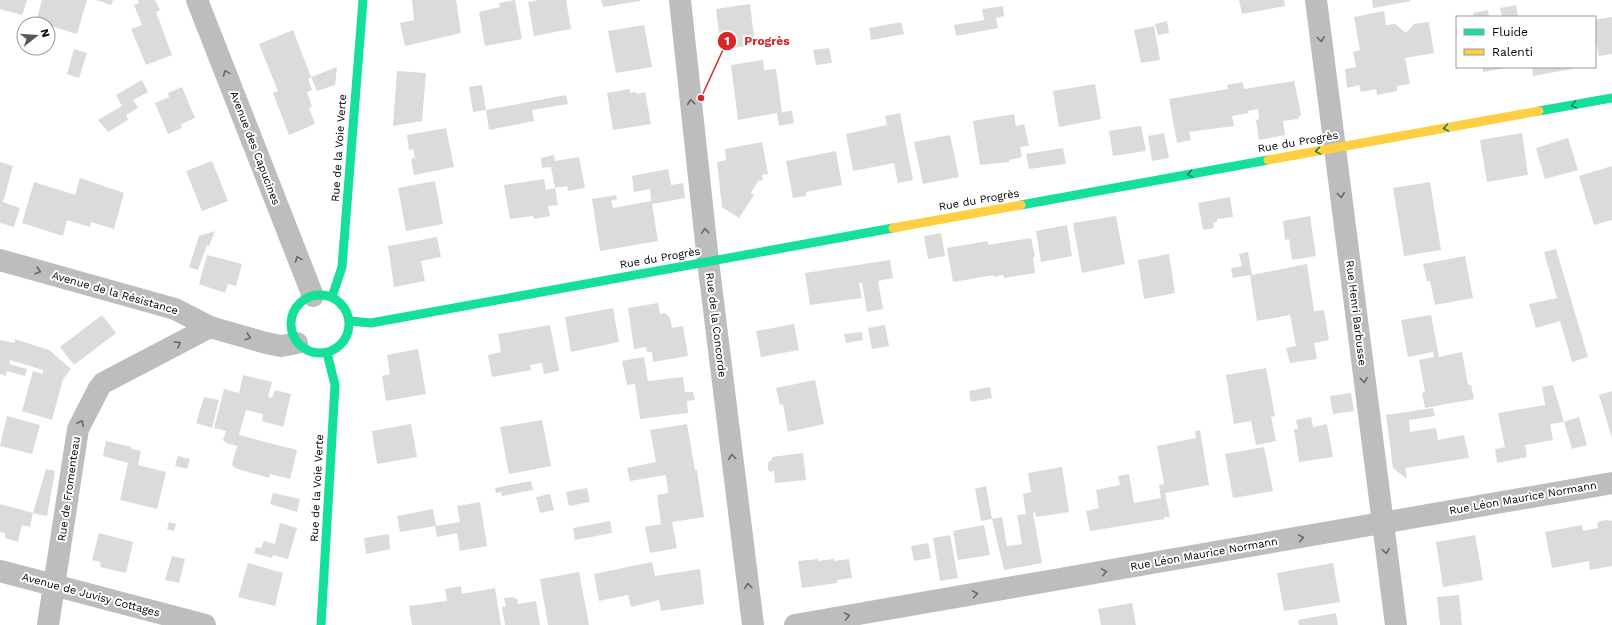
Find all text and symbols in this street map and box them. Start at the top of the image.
north arrow [16,16,56,56]
legend [1456,16,1596,68]
text: Fluide [1492,25,1528,39]
text: N [38,27,52,39]
callout: Progrès [717,29,798,53]
text: 1 [724,34,730,48]
text: Progrès [744,34,790,48]
one-way arrow [1316,36,1325,42]
text: Ralenti [1492,45,1533,59]
one-way arrow [222,69,230,76]
street label: Avenue des Capucines [227,89,283,207]
street label: Rue de la Voie Verte [329,94,349,202]
one-way arrow [687,99,696,105]
one-way arrow [1571,100,1577,109]
one-way arrow [1443,123,1449,132]
street label: Rue du Progrès [1257,128,1339,155]
one-way arrow [1315,146,1321,155]
one-way arrow [1187,169,1193,177]
street label: Rue du Progrès [938,186,1020,213]
one-way arrow [1336,192,1345,199]
one-way arrow [701,228,710,234]
street label: Rue du Progrès [619,244,701,271]
one-way arrow [295,256,303,263]
street label: Rue Henri Barbusse [1343,260,1369,366]
one-way arrow [34,266,41,275]
street label: Avenue de la Résistance [50,269,180,317]
street label: Rue de la Concorde [703,272,729,378]
one-way arrow [245,333,251,341]
one-way arrow [173,341,181,348]
one-way arrow [1360,377,1369,383]
one-way arrow [76,420,84,427]
street label: Rue de la Voie Verte [308,434,326,542]
street label: Rue de Fromenteau [55,436,83,542]
one-way arrow [728,454,737,460]
street label: Rue Léon Maurice Normann [1448,479,1598,517]
one-way arrow [1297,534,1304,542]
street label: Rue Léon Maurice Normann [1129,535,1279,573]
one-way arrow [1381,547,1390,554]
one-way arrow [1100,568,1107,576]
street label: Avenue de Juvisy Cottages [21,570,162,620]
one-way arrow [744,583,753,589]
one-way arrow [972,590,979,599]
one-way arrow [844,612,850,621]

